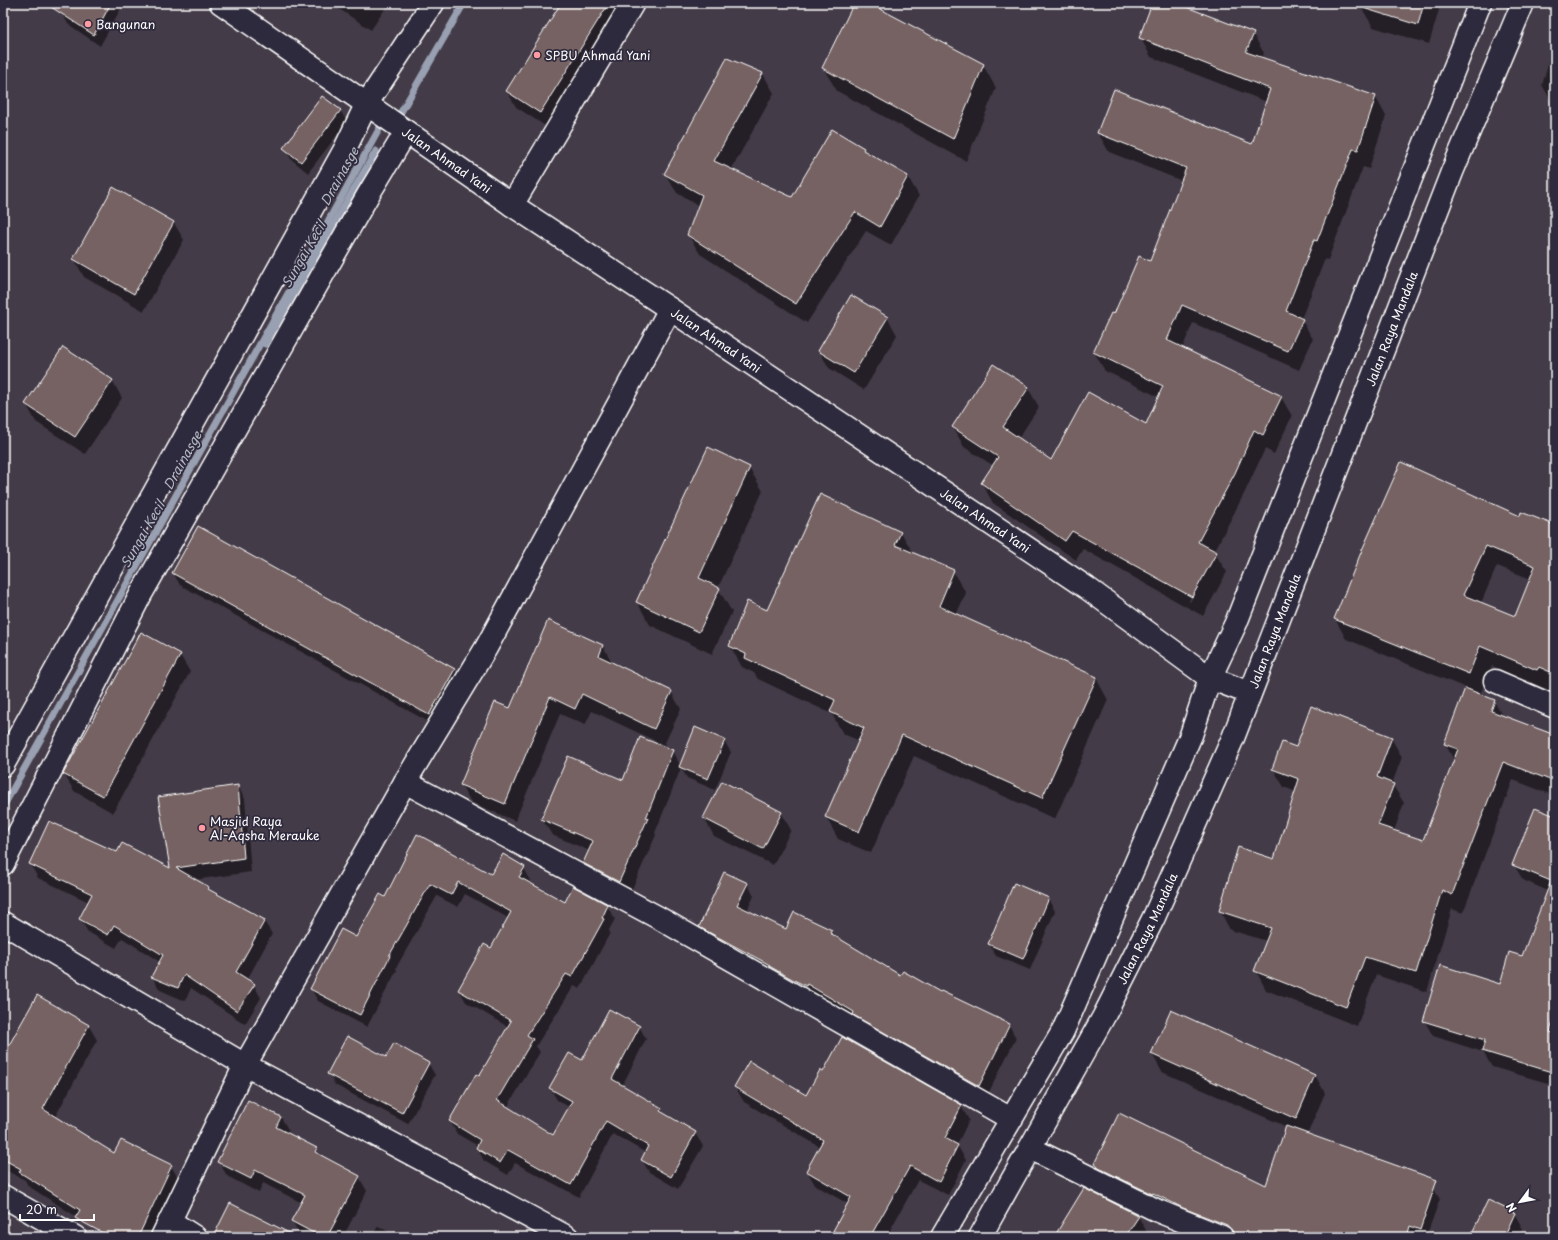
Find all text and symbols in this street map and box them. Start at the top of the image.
place label: Bangunan [96,15,155,33]
marker: Bangunan [83,19,93,29]
place label: SPBU Ahmad Yani [545,46,650,64]
marker: SPBU Ahmad Yani [532,50,542,60]
street label: Jalan Ahmad Yani [399,122,495,197]
water label: Drainasge [315,142,363,209]
water label: Sungai Kecil [276,215,331,291]
street label: Jalan Raya Mandala [1361,268,1422,389]
street label: Jalan Ahmad Yani [667,303,765,377]
water label: Drainasge [158,426,206,493]
street label: Jalan Ahmad Yani [937,483,1034,557]
water label: Sungai Kecil [115,495,170,571]
street label: Jalan Raya Mandala [1244,570,1305,691]
place label: Masjid Raya Al-Aqsha Merauke [210,812,320,844]
marker: Masjid Raya Al-Aqsha Merauke [197,823,207,833]
street label: Jalan Raya Mandala [1112,870,1182,987]
north arrow [1500,1182,1540,1222]
scale bar [20,1196,94,1222]
text: N [1501,1199,1521,1216]
text: 20 m [26,1200,57,1218]

